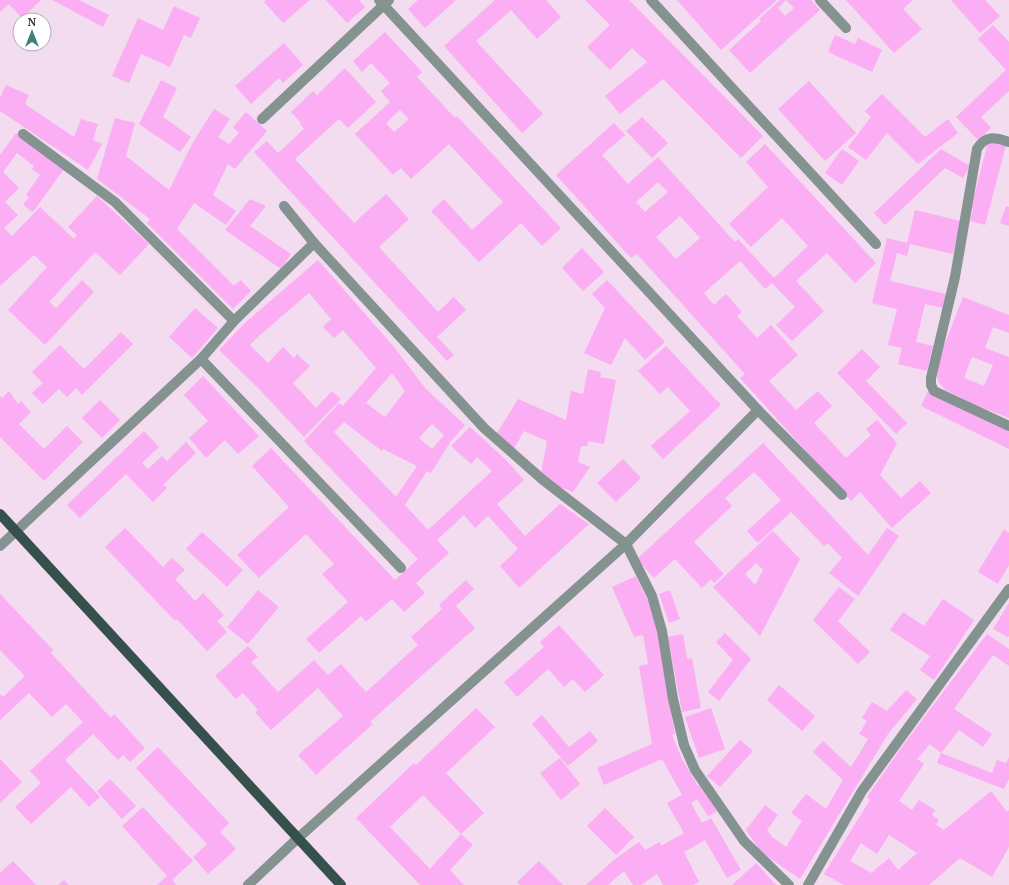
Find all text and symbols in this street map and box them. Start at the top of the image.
north arrow [12,12,52,52]
text: N [28,15,37,29]

